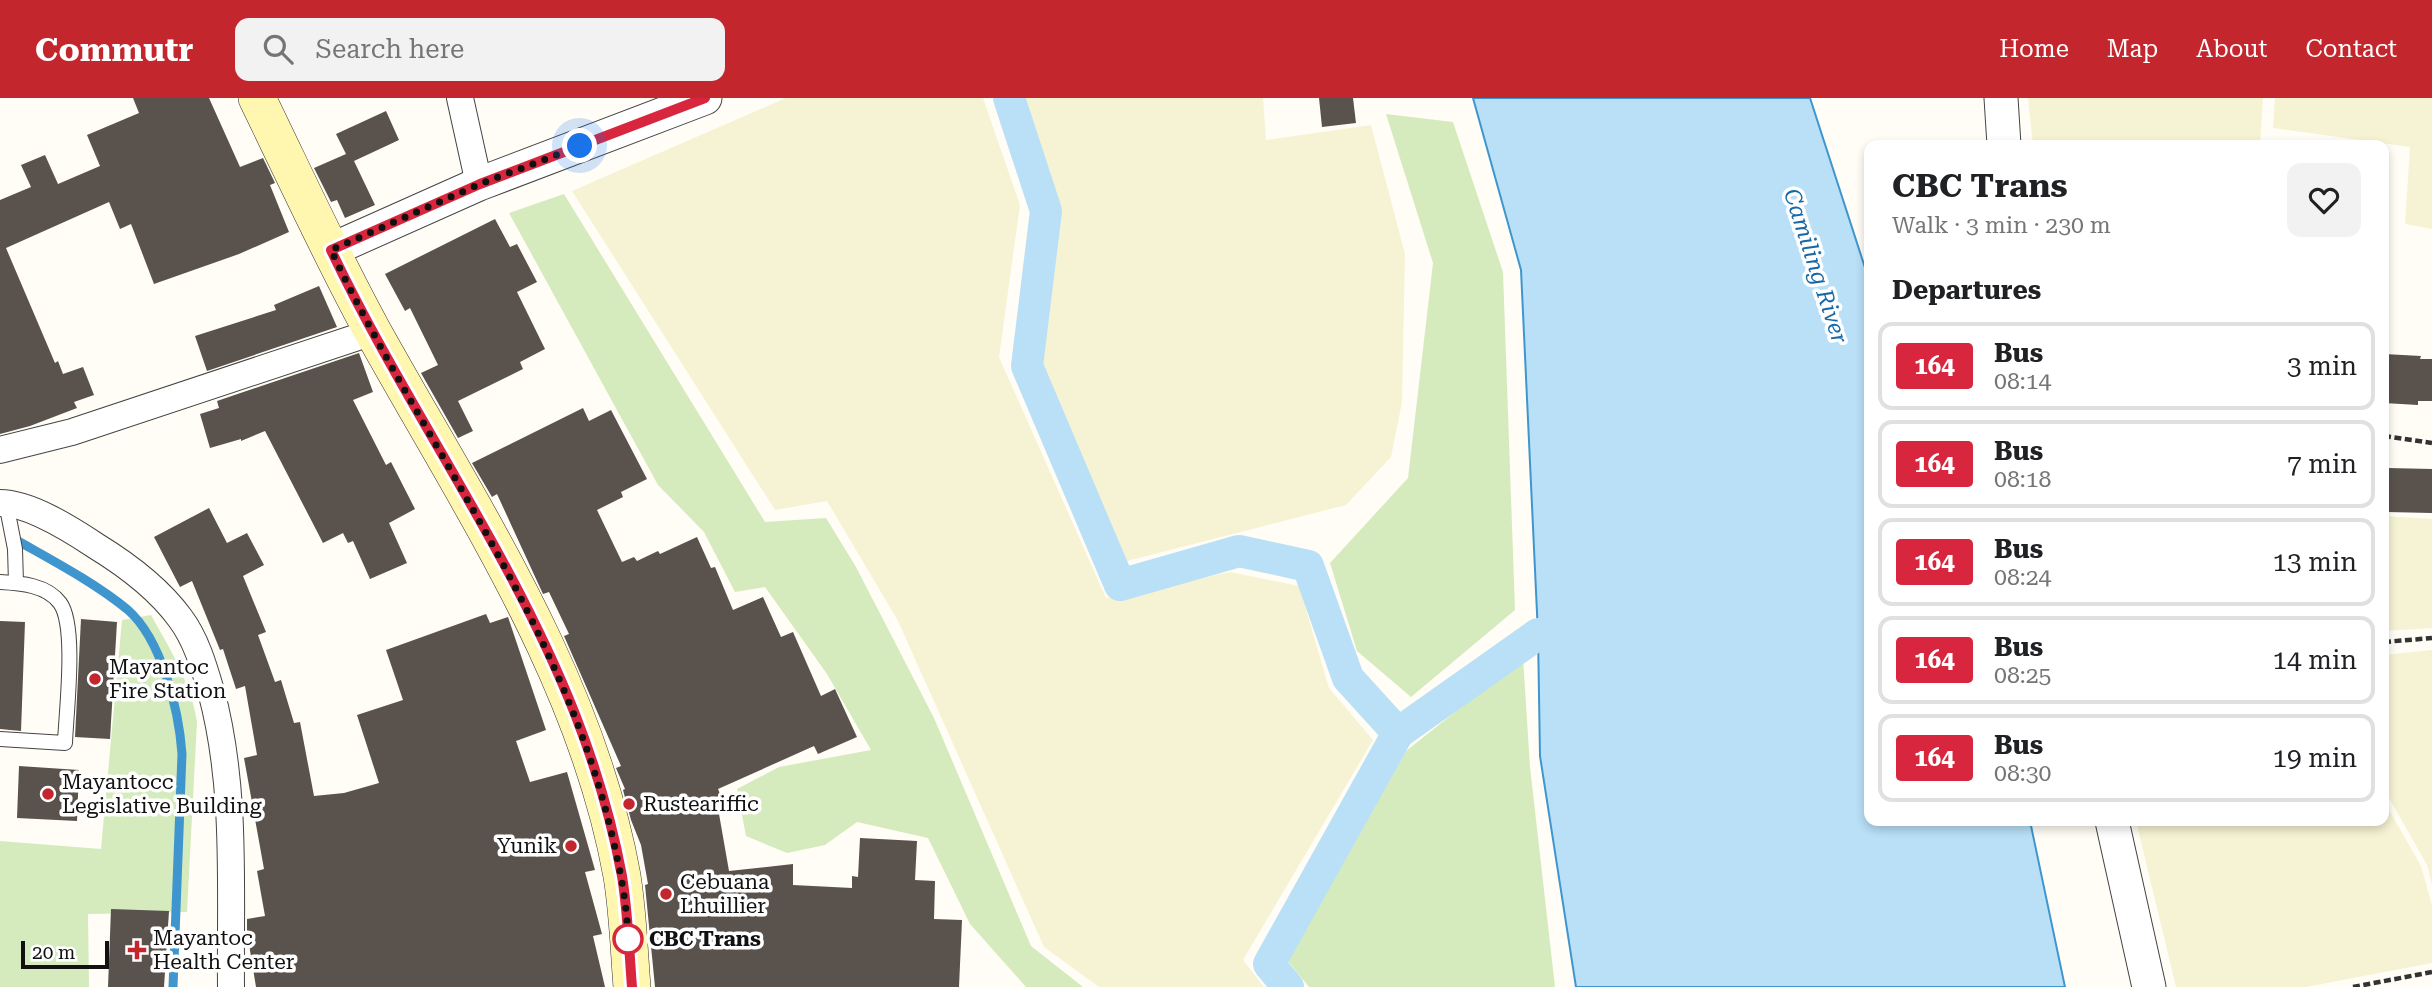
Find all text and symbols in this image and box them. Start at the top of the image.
search box [235,18,725,81]
text: Commutr [35,30,193,69]
icon: search [259,30,297,68]
text: Search here [315,34,464,64]
text: Home [1999,35,2069,63]
text: Map [2107,35,2158,63]
text: About [2196,35,2267,63]
text: Contact [2305,35,2397,63]
your location [562,128,597,163]
button: heart [2287,163,2361,237]
text: CBC Trans [1892,166,2068,205]
water label: Camiling River [1778,185,1853,347]
text: Walk · 3 min · 230 m [1892,212,2111,239]
text: Departures [1892,275,2041,305]
text: Bus [1994,338,2043,368]
text: 3 min [2287,351,2357,381]
text: 164 [1914,352,1955,380]
text: 08:14 [1994,368,2051,395]
text: Bus [1994,436,2043,466]
text: 7 min [2287,449,2357,479]
text: 164 [1914,450,1955,478]
text: 08:18 [1994,466,2051,493]
text: Bus [1994,534,2043,564]
text: 13 min [2273,547,2357,577]
text: 164 [1914,548,1955,576]
text: 08:24 [1994,564,2051,591]
text: Bus [1994,632,2043,662]
text: 14 min [2273,645,2357,675]
text: 164 [1914,646,1955,674]
place label: Mayantoc Fire Station [109,655,227,703]
text: 08:25 [1994,662,2051,689]
marker: Mayantoc Fire Station [87,671,103,687]
text: Bus [1994,730,2043,760]
text: 19 min [2273,743,2357,773]
text: 164 [1914,744,1955,772]
text: 08:30 [1994,760,2051,787]
place label: Mayantocc Legislative Building [62,770,262,818]
marker: Mayantocc Legislative Building [40,786,56,802]
place label: Rusteariffic [643,792,759,816]
marker: Rusteariffic [621,796,637,812]
place label: Yunik [497,834,557,858]
marker: Yunik [563,838,579,854]
place label: Cebuana Lhuillier [680,870,770,918]
marker: Cebuana Lhuillier [658,886,674,902]
marker: CBC Trans [613,924,643,954]
place label: Mayantoc Health Center [153,926,295,974]
place label: CBC Trans [649,927,761,951]
scale bar [21,938,108,970]
marker: Mayantoc Health Center [127,940,147,960]
text: 20 m [32,941,75,964]

